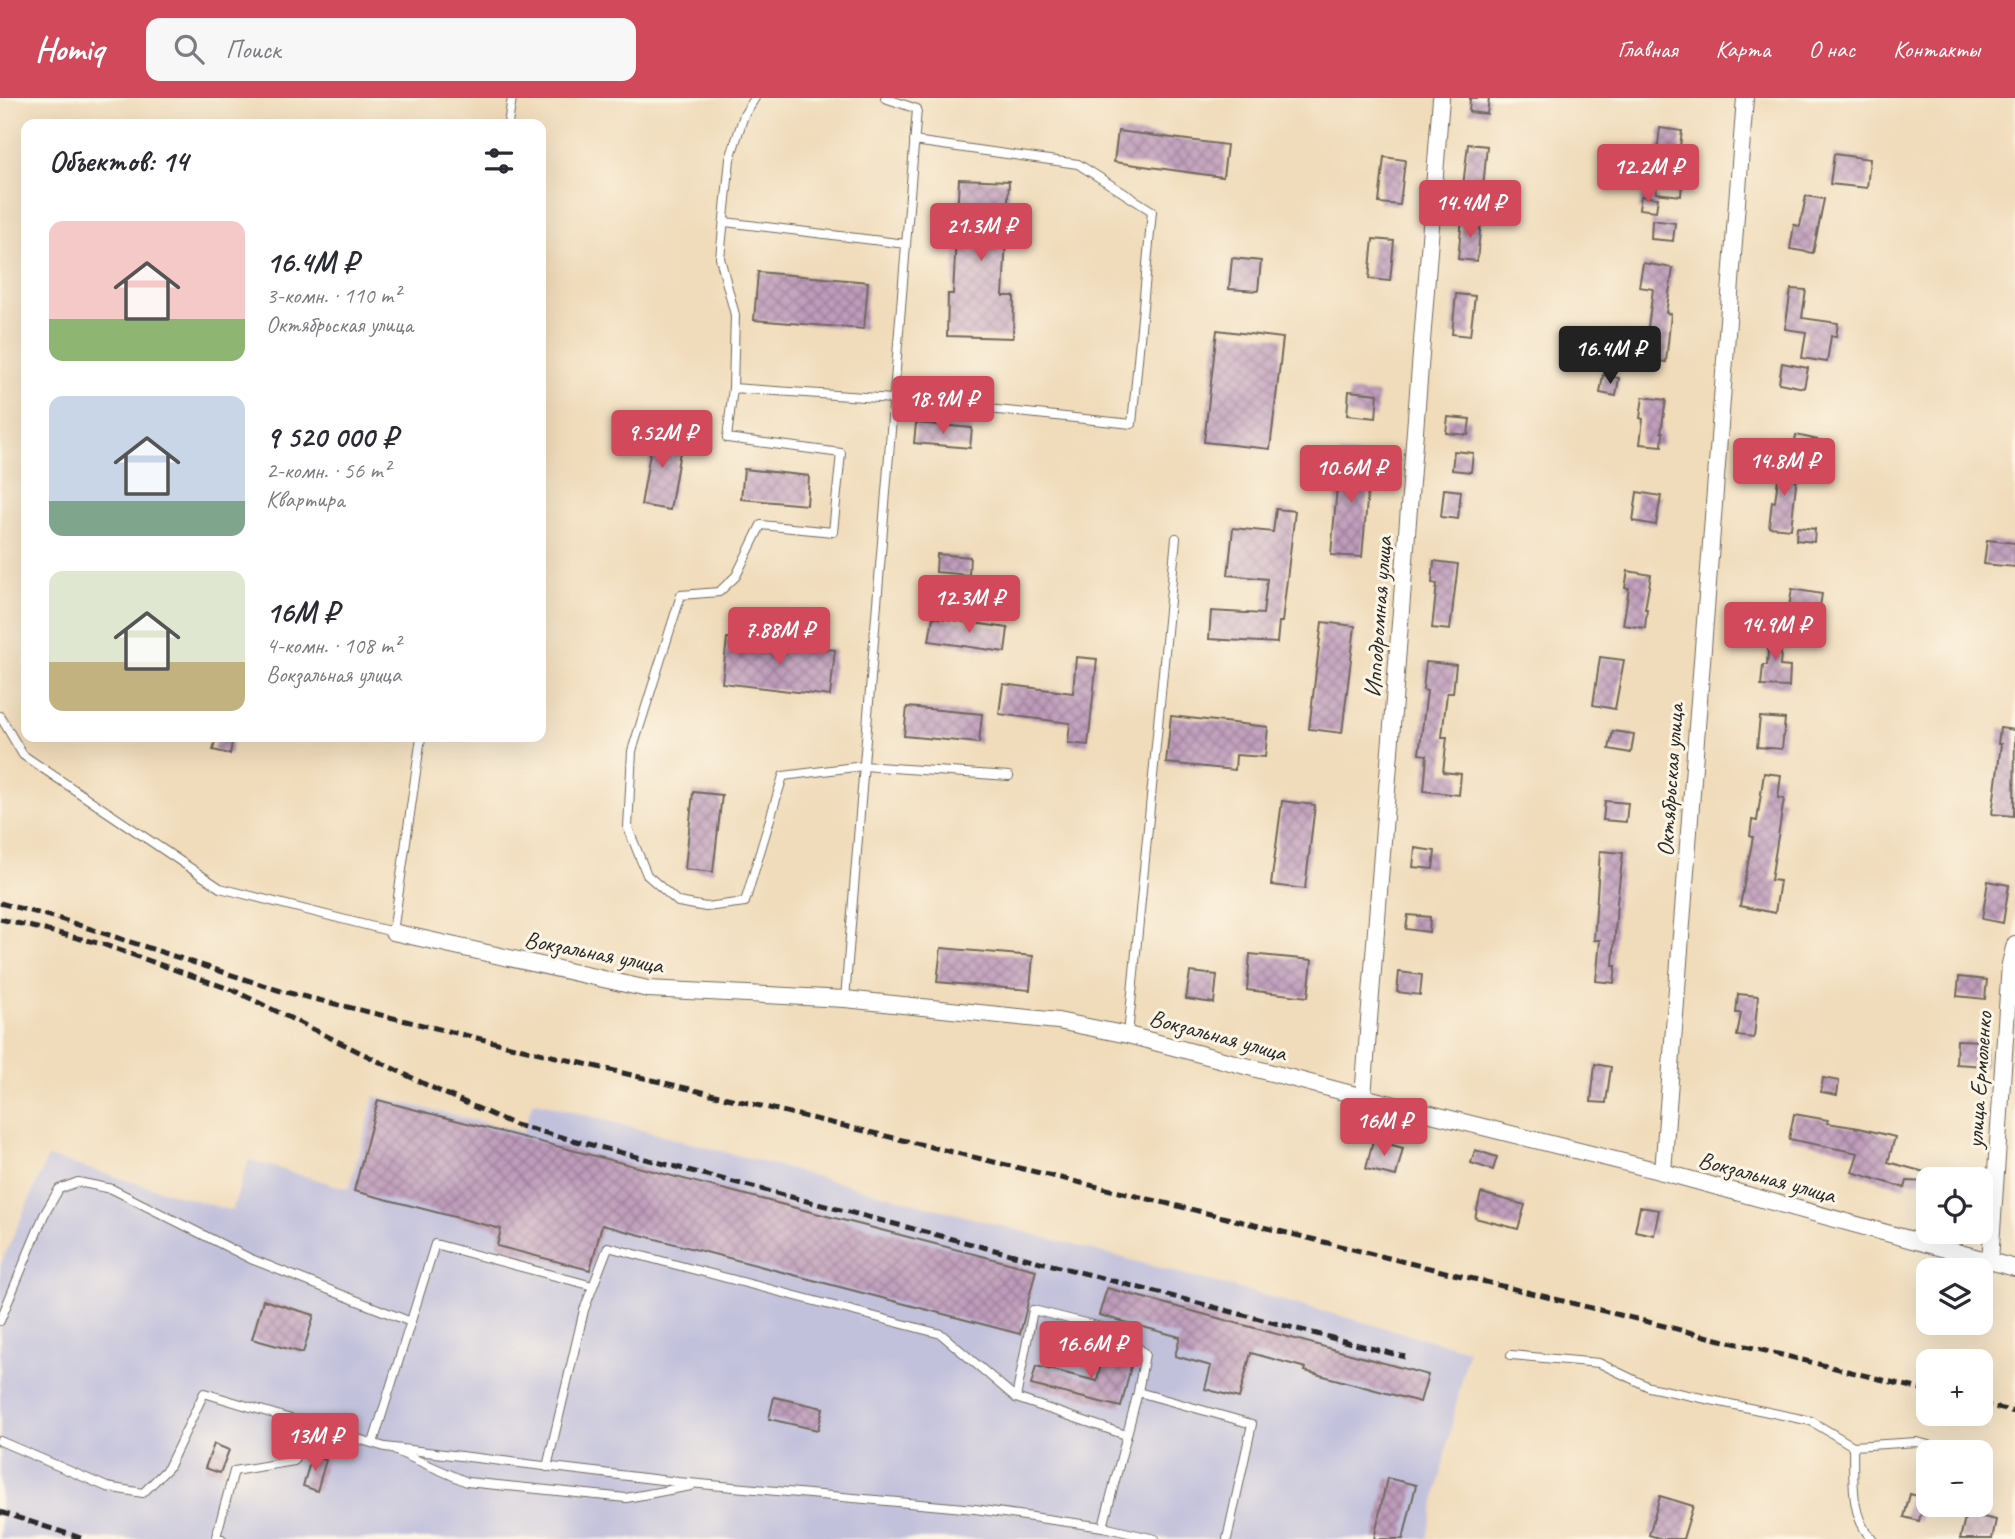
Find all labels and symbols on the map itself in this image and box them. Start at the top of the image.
pin: 12.2M ₽ [1583,144,1713,204]
pin: 14.4M ₽ [1405,180,1535,240]
pin: 21.3M ₽ [916,204,1046,263]
pin: 16.4M ₽ [1545,327,1675,386]
pin: 18.9M ₽ [878,376,1008,436]
pin: 9.52M ₽ [597,410,727,470]
pin: 14.8M ₽ [1719,438,1849,498]
pin: 10.6M ₽ [1286,446,1416,505]
street label: Ипподромная улица [1357,534,1399,699]
pin: 12.3M ₽ [904,575,1034,635]
pin: 14.9M ₽ [1710,602,1840,662]
pin: 7.88M ₽ [714,608,844,667]
street label: Октябрьская улица [1650,700,1690,858]
street label: Вокзальная улица [522,924,667,980]
street label: Вокзальная улица [1146,1002,1291,1068]
street label: улица Ермоленко [1959,1009,1999,1151]
pin: 16M ₽ [1335,1098,1433,1158]
street label: Вокзальная улица [1695,1144,1840,1210]
pin: 16.6M ₽ [1026,1322,1156,1381]
pin: 13M ₽ [266,1414,364,1473]

